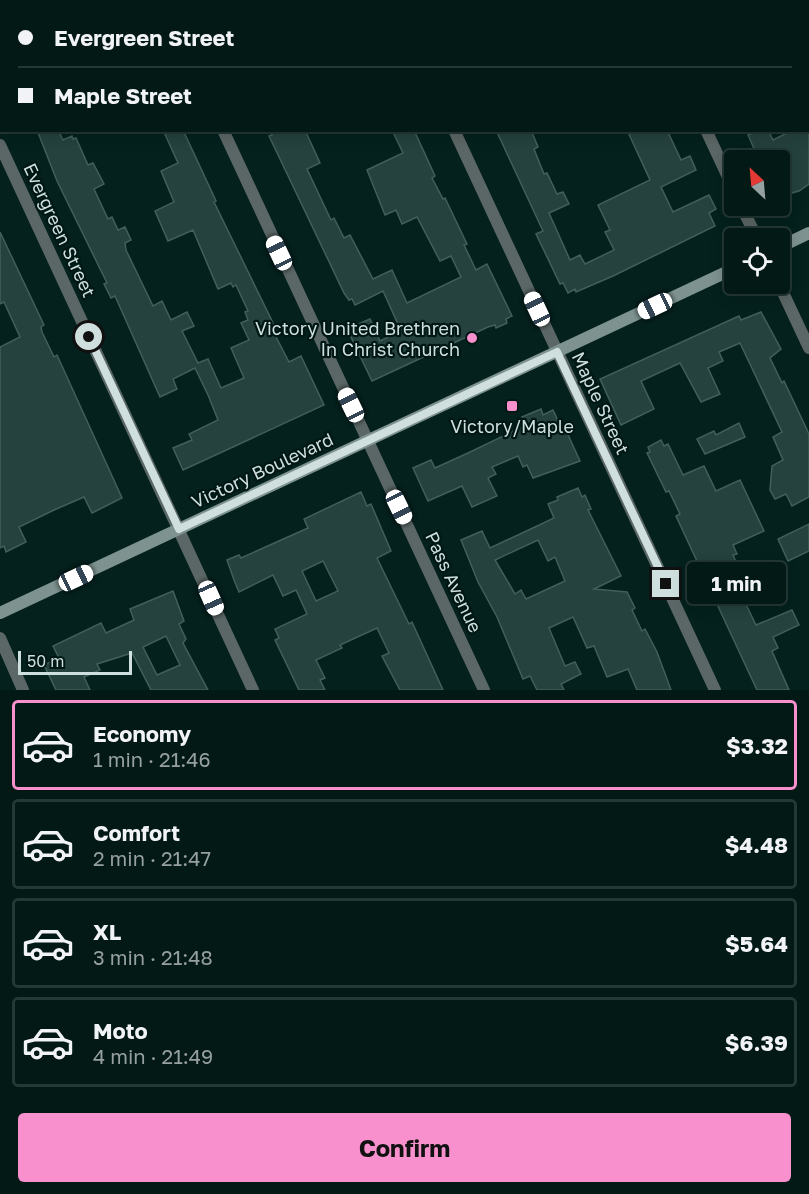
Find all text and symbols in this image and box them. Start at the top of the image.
text: Evergreen Street [54,24,234,51]
text: Maple Street [54,82,192,109]
north arrow [724,150,790,216]
map controls [724,150,790,294]
street label: Evergreen Street [19,159,101,301]
button: locate [724,228,790,294]
car [263,233,295,273]
car [521,289,553,329]
car [635,290,675,322]
place label: Victory United Brethren In Christ Church [255,317,460,360]
route start [75,323,102,350]
marker: Victory United Brethren In Christ Church [465,331,479,345]
street label: Maple Street [568,348,634,458]
car [335,385,367,425]
marker: Victory/Maple [505,399,519,413]
place label: Victory/Maple [450,415,574,437]
street label: Victory Boulevard [188,428,336,512]
car [383,487,415,527]
street label: Pass Avenue [421,528,487,636]
car [56,562,96,594]
callout: 1 min [687,563,786,605]
route end [652,570,679,597]
text: 1 min [711,571,762,595]
car [195,578,227,618]
scale bar [18,648,132,676]
text: 50 m [27,651,64,671]
icon: car [21,718,75,772]
text: Economy [93,720,191,747]
text: $3.32 [726,732,788,759]
text: 1 min · 21:46 [93,747,211,771]
icon: car [21,817,75,871]
text: Comfort [93,819,180,846]
text: $4.48 [725,831,788,858]
text: 2 min · 21:47 [93,846,211,870]
icon: car [21,916,75,970]
text: XL [93,918,121,945]
text: $5.64 [725,930,788,957]
text: 3 min · 21:48 [93,945,213,969]
icon: car [21,1015,75,1069]
text: Moto [93,1017,148,1044]
text: $6.39 [725,1029,788,1056]
text: 4 min · 21:49 [93,1044,213,1068]
button: Confirm [18,1113,791,1182]

